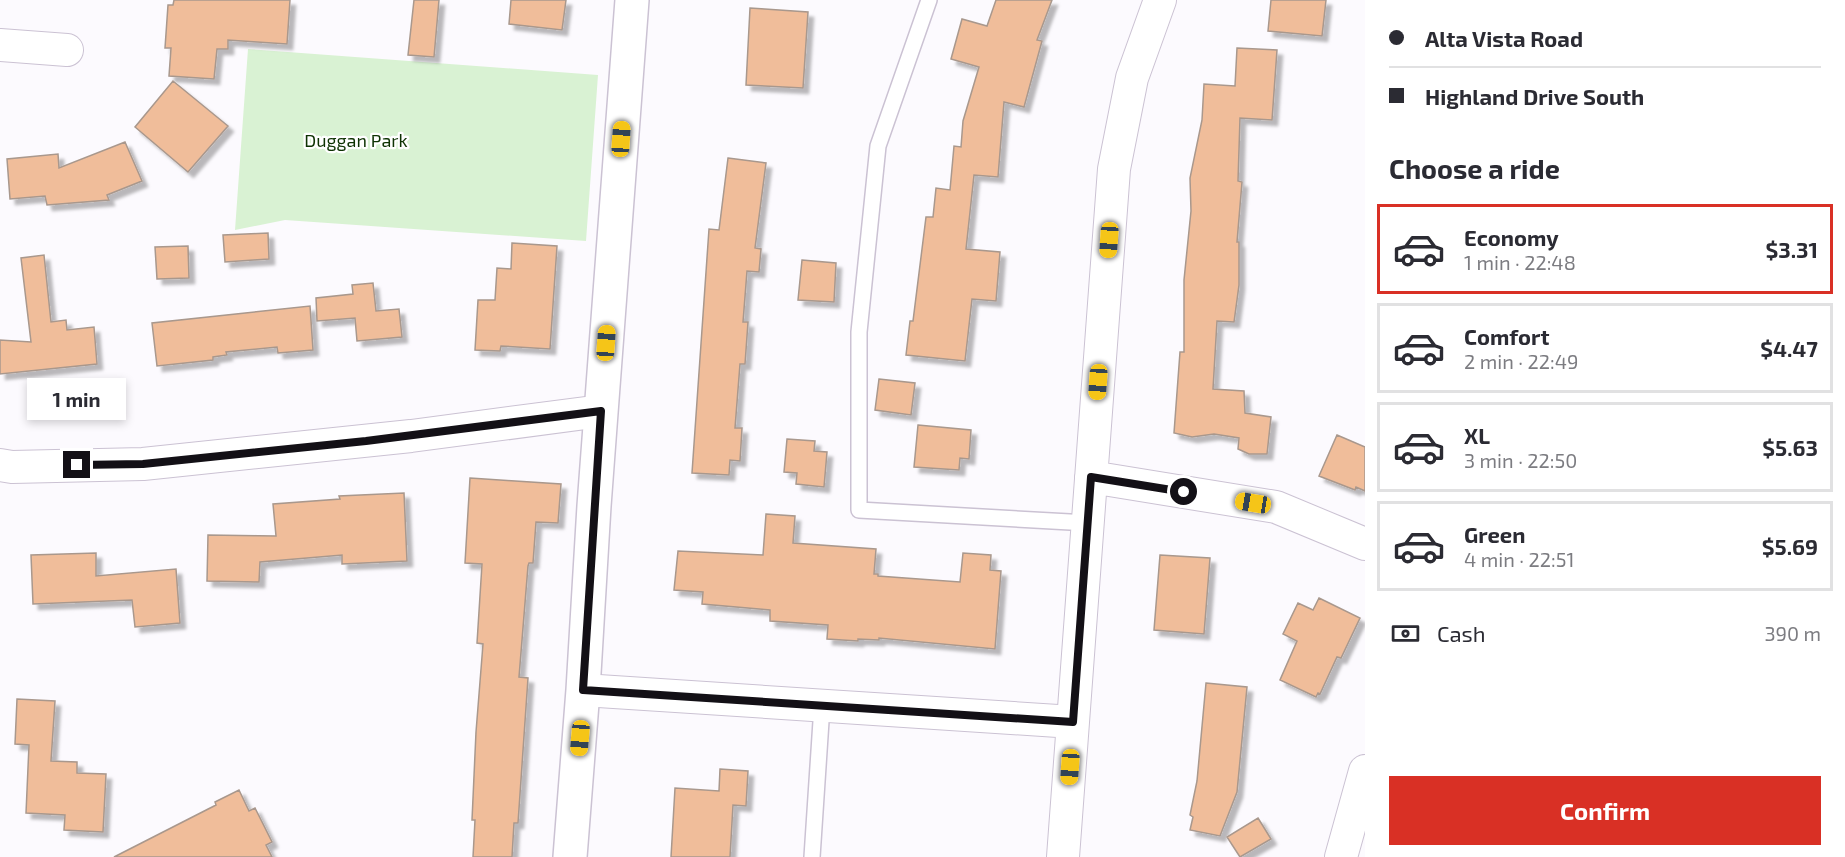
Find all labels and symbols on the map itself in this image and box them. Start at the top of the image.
car [611,120,631,158]
park label: Duggan Park [304,129,408,151]
car [1099,221,1119,259]
car [596,324,616,362]
car [1088,363,1108,401]
callout: 1 min [28,378,127,420]
route end [63,451,90,478]
route start [1170,478,1197,505]
car [1234,491,1272,515]
car [569,719,591,757]
car [1060,748,1080,786]

